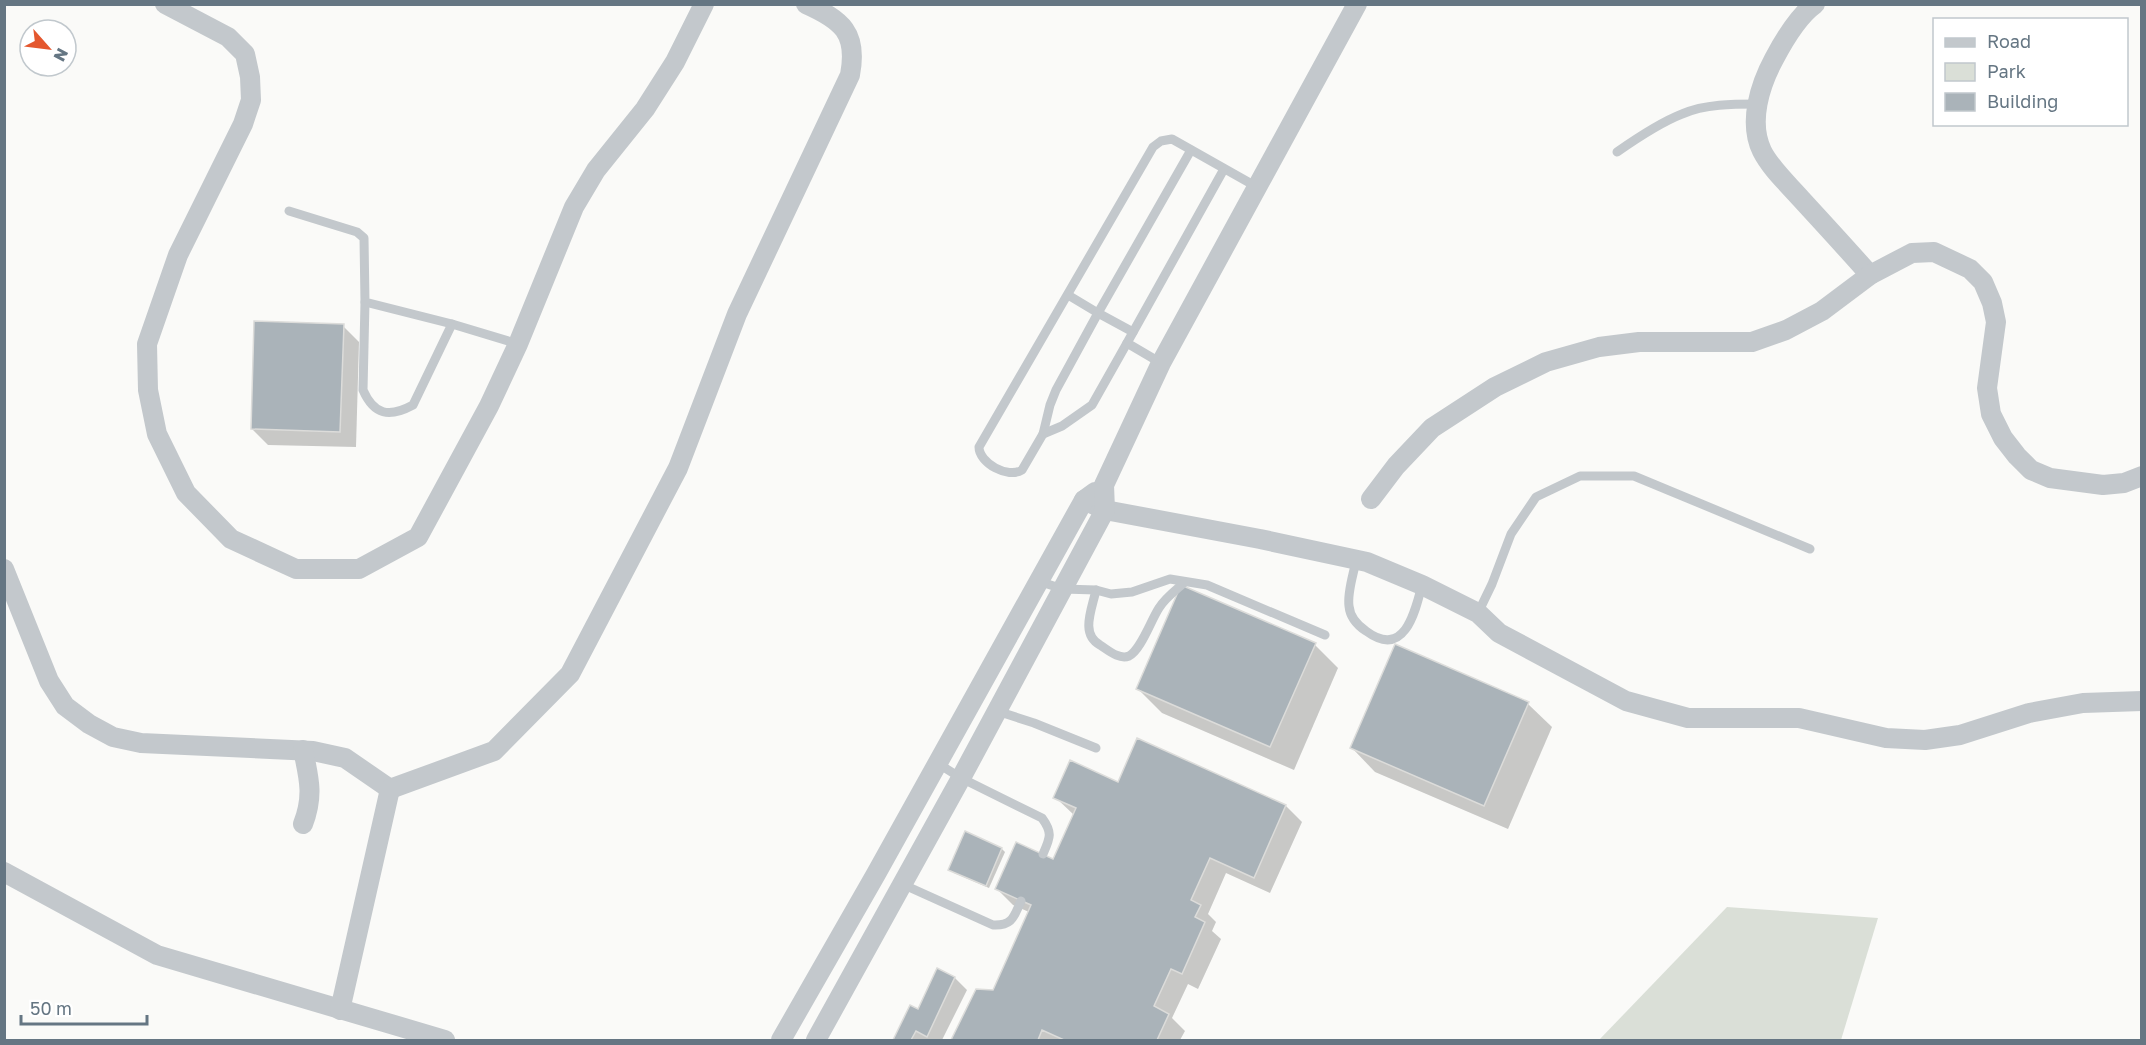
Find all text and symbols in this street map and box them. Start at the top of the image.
north arrow [18,18,78,78]
legend [1933,18,2128,126]
text: Road [1987,30,2031,52]
text: N [50,45,73,65]
text: Park [1987,60,2026,82]
text: Building [1987,90,2058,112]
scale bar [21,988,147,1026]
text: 50 m [30,997,72,1019]

